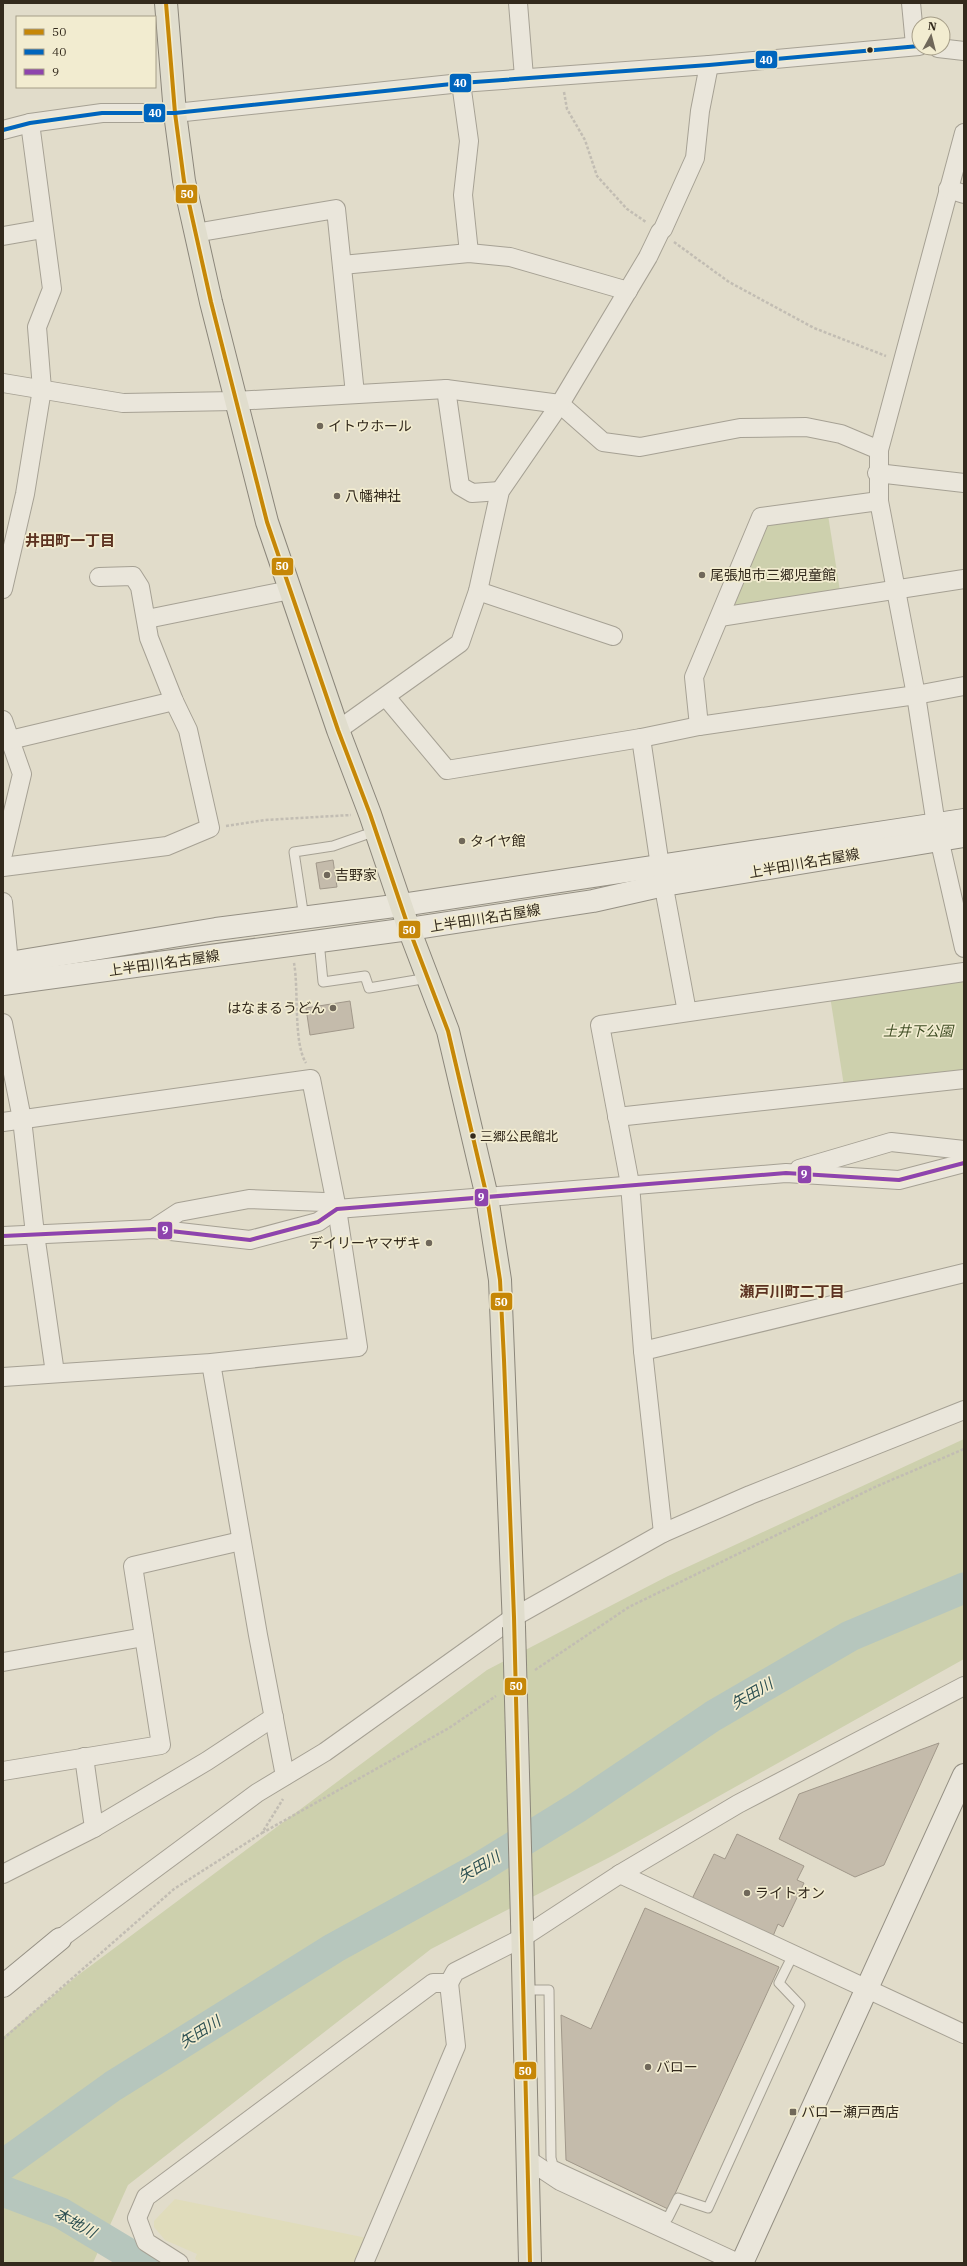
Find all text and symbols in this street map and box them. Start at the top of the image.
legend [16,16,156,88]
north arrow [911,16,951,56]
text: N [927,19,938,34]
text: 50 [52,24,66,39]
text: 40 [52,44,66,59]
unlabelled marker [865,45,875,55]
line badge: 40 [755,50,778,69]
text: 40 [759,53,773,67]
text: 9 [52,64,59,79]
line badge: 40 [449,73,472,93]
text: 40 [453,76,467,90]
line badge: 40 [143,103,166,123]
text: 40 [148,106,162,120]
line badge: 50 [175,184,198,204]
text: 50 [180,187,194,201]
place label: イトウホール [328,417,412,435]
marker: イトウホール [315,421,325,431]
place label: 八幡神社 [345,487,401,505]
marker: 八幡神社 [332,491,342,501]
district label: 井田町一丁目 [25,531,115,550]
line badge: 50 [271,557,294,576]
text: 50 [275,559,289,573]
place label: 尾張旭市三郷児童館 [710,566,836,584]
marker: 尾張旭市三郷児童館 [697,570,707,580]
place label: タイヤ館 [470,832,526,850]
marker: タイヤ館 [457,836,467,846]
street label: 上半田川名古屋線 [747,844,861,882]
place label: 吉野家 [335,866,377,884]
marker: 吉野家 [322,870,332,880]
street label: 上半田川名古屋線 [428,900,542,936]
line badge: 50 [398,920,421,939]
text: 50 [402,923,416,937]
street label: 上半田川名古屋線 [107,946,221,980]
place label: はなまるうどん [227,999,325,1017]
marker: はなまるうどん [328,1003,338,1013]
park label: 土井下公園 [883,1022,955,1040]
place label: 三郷公民館北 [480,1128,558,1145]
marker: 三郷公民館北 [468,1131,478,1141]
line badge: 9 [797,1165,812,1184]
text: 9 [801,1167,808,1181]
line badge: 9 [474,1188,489,1207]
text: 9 [478,1190,485,1204]
line badge: 9 [157,1221,173,1240]
text: 9 [162,1223,169,1237]
place label: デイリーヤマザキ [309,1234,421,1252]
marker: デイリーヤマザキ [424,1238,434,1248]
district label: 瀬戸川町二丁目 [739,1282,845,1301]
line badge: 50 [490,1292,513,1311]
text: 50 [494,1295,508,1309]
water label: 矢田川 [728,1673,778,1713]
line badge: 50 [504,1677,527,1696]
text: 50 [509,1679,523,1693]
water label: 矢田川 [455,1846,505,1886]
place label: ライトオン [755,1884,825,1902]
marker: ライトオン [742,1888,752,1898]
water label: 矢田川 [176,2011,226,2052]
place label: バロー [656,2058,698,2076]
line badge: 50 [514,2061,537,2080]
marker: バロー [643,2062,653,2072]
text: 50 [518,2064,532,2078]
place label: バロー瀬戸西店 [801,2103,899,2121]
marker: バロー瀬戸西店 [788,2107,798,2117]
water label: 本地川 [51,2203,101,2243]

